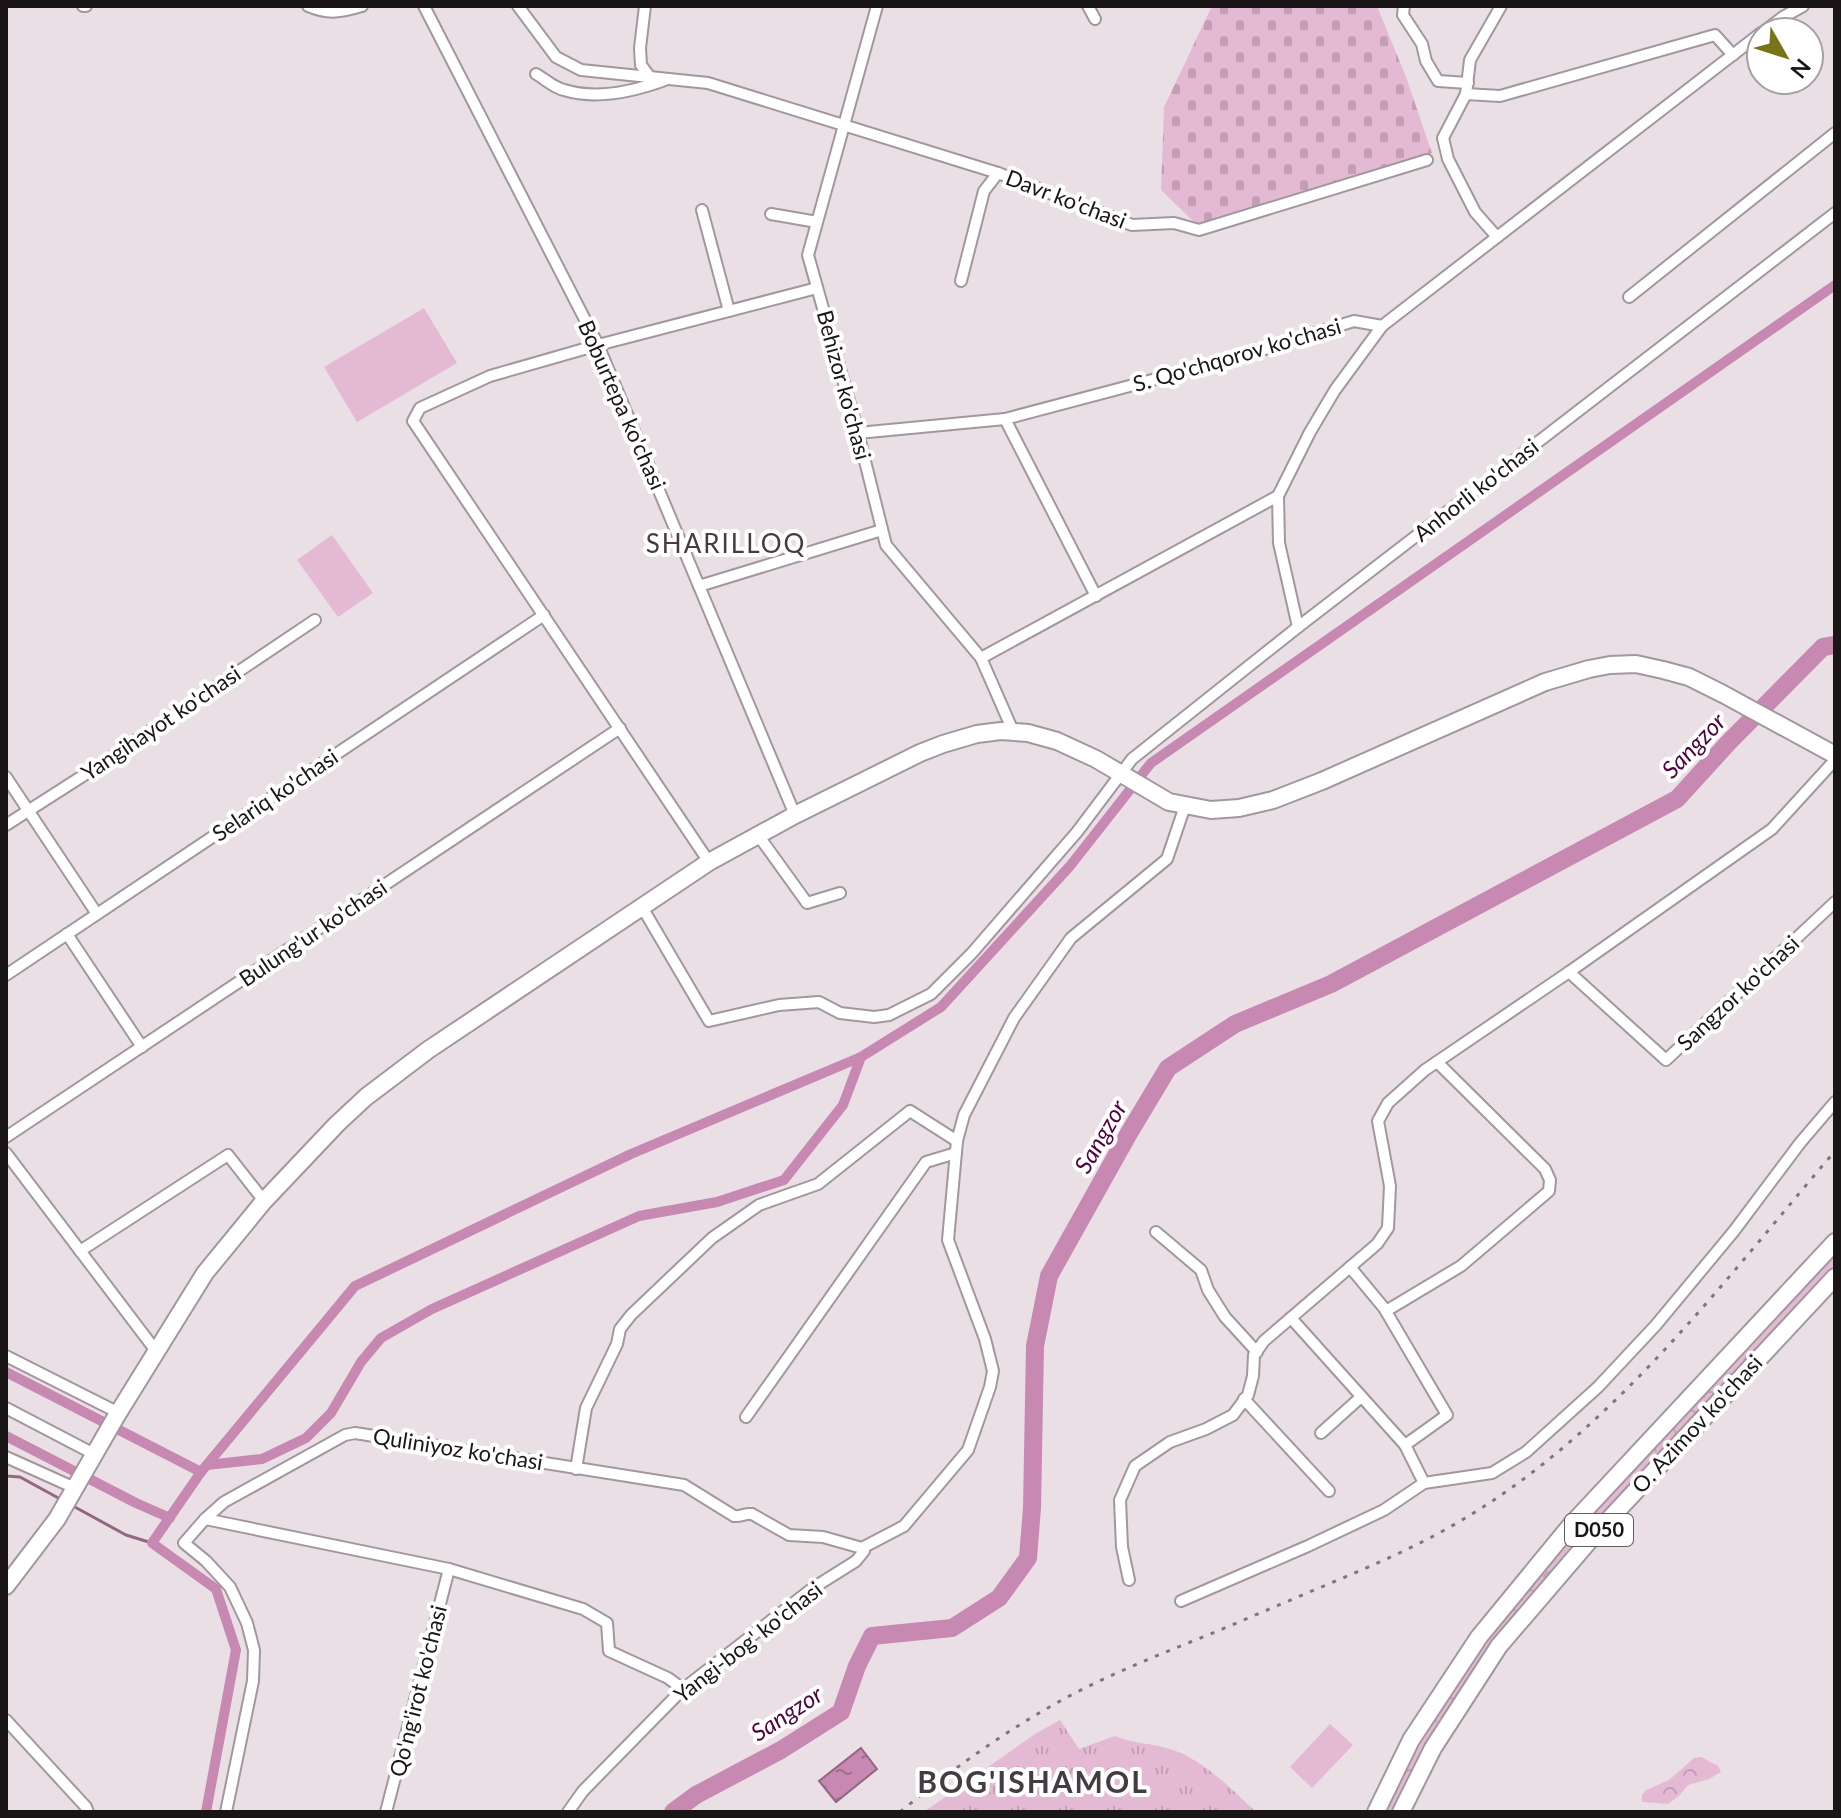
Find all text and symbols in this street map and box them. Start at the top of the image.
north arrow [1745,16,1825,96]
text: N [1785,54,1817,84]
street label: Davr ko'chasi [1002,163,1130,234]
street label: Behizor ko'chasi [812,307,877,463]
street label: S. Qo'chqorov ko'chasi [1130,312,1344,397]
street label: Boburtepa ko'chasi [573,316,672,494]
street label: Anhorli ko'chasi [1408,432,1544,547]
district label: SHARILLOQ [646,527,806,559]
street label: Yangihayot ko'chasi [76,659,245,786]
water label: Sangzor [1655,706,1731,784]
street label: Selariq ko'chasi [207,743,343,847]
street label: Bulung'ur ko'chasi [234,873,392,992]
street label: Sangzor ko'chasi [1671,929,1804,1056]
water label: Sangzor [1067,1094,1132,1178]
street label: O. Azimov ko'chasi [1626,1349,1768,1498]
street label: Quliniyoz ko'chasi [371,1422,545,1475]
road number: D050 [1565,1514,1633,1546]
street label: Yangi-bog' ko'chasi [668,1575,827,1708]
street label: Qo'ng'irot ko'chasi [383,1602,452,1779]
water label: Sangzor [745,1679,828,1747]
district label: BOG'ISHAMOL [917,1763,1149,1799]

